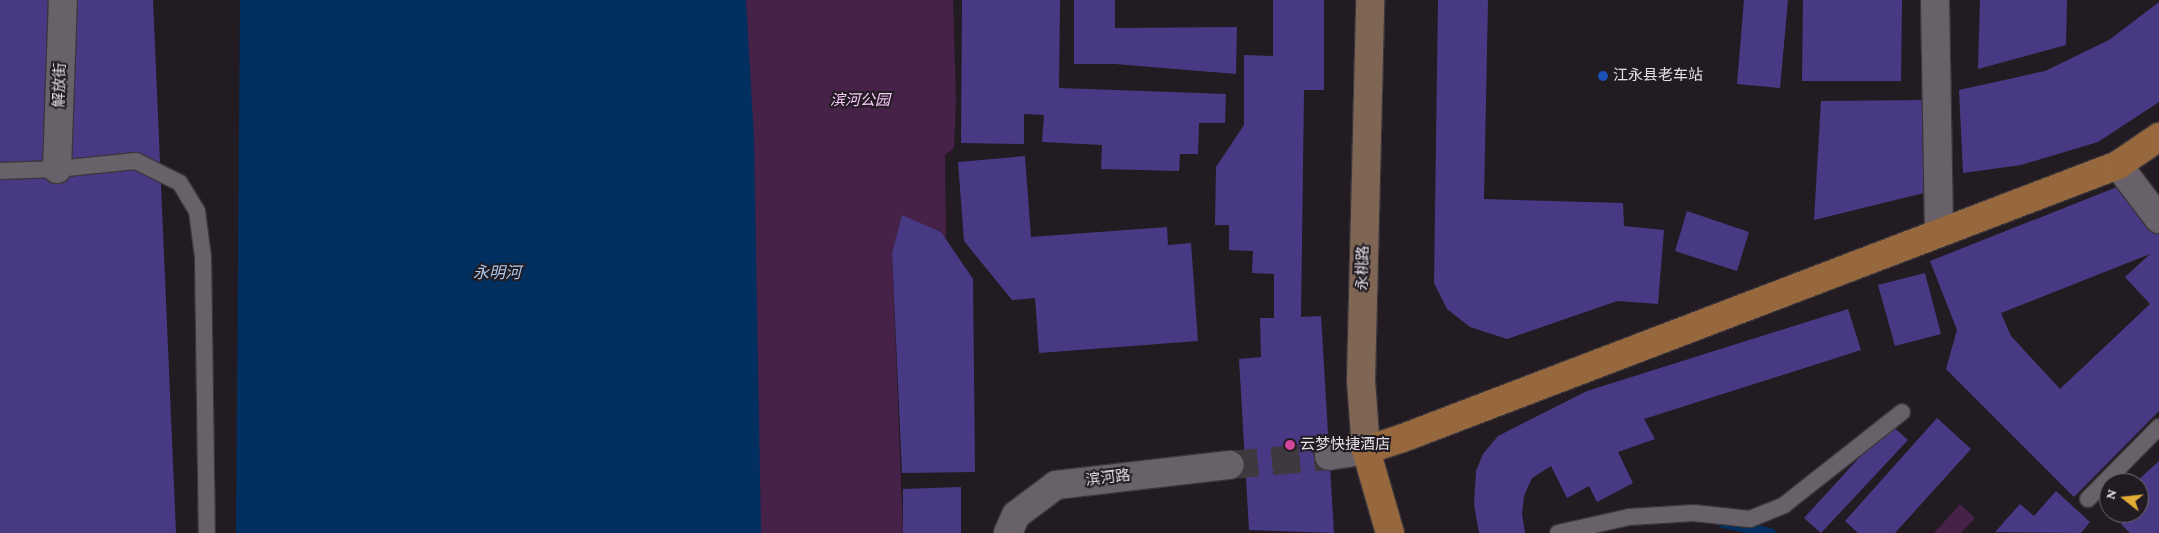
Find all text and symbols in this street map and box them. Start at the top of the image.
street label: 解放街 [50,62,70,108]
place label: 江永县老车站 [1613,67,1703,85]
marker: 江永县老车站 [1597,70,1609,82]
park label: 滨河公园 [830,92,890,110]
street label: 永桃路 [1354,245,1372,291]
water label: 永明河 [473,263,521,283]
place label: 云梦快捷酒店 [1300,436,1390,454]
marker: 云梦快捷酒店 [1284,439,1296,451]
street label: 滨河路 [1085,466,1131,490]
north arrow [2099,473,2149,523]
text: N [2102,487,2120,501]

